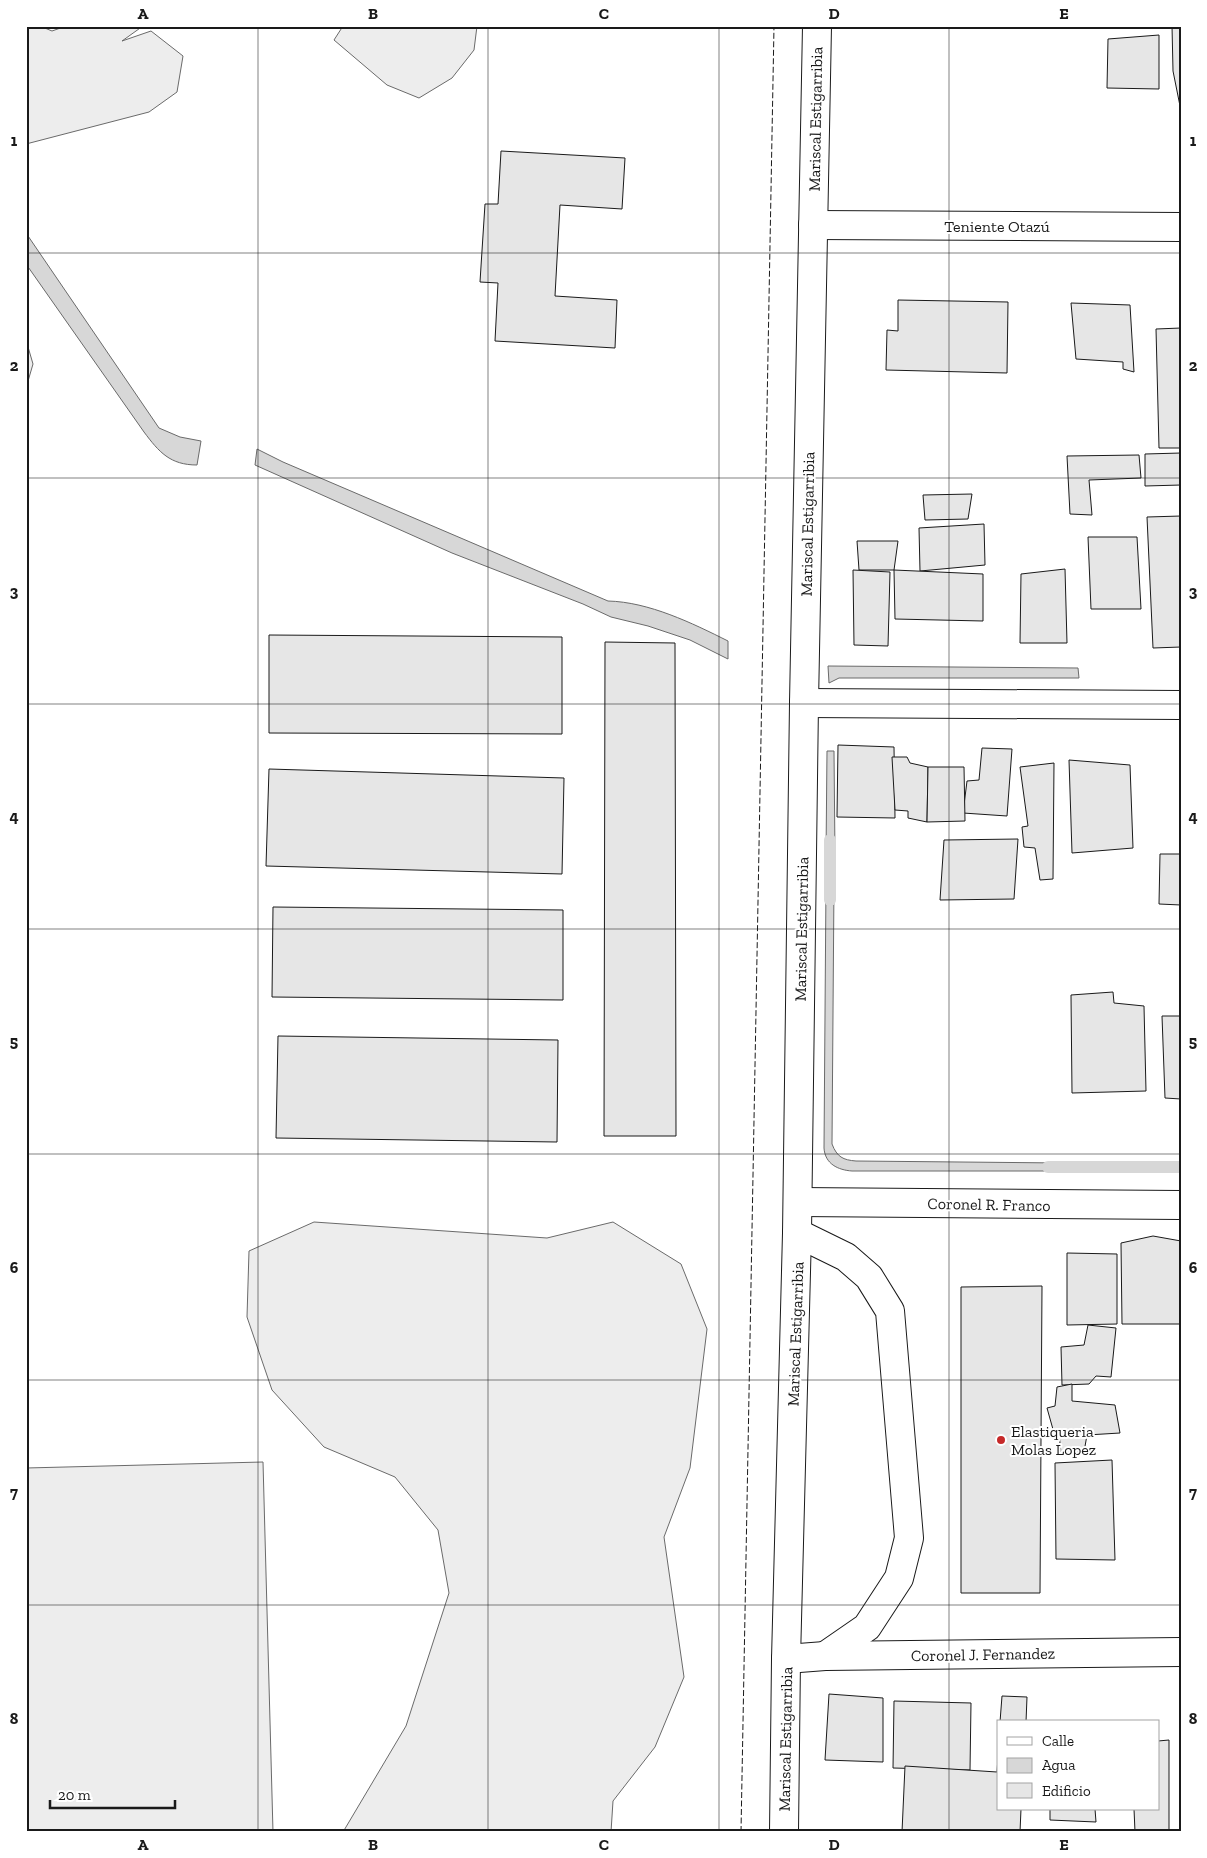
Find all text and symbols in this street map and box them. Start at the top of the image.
text: A [138,4,149,23]
text: B [368,4,378,23]
text: C [599,4,609,23]
text: D [828,4,840,23]
text: E [1059,4,1069,23]
street label: Mariscal Estigarribia [805,46,826,192]
text: 1 [11,131,18,150]
text: 1 [1190,131,1197,150]
street label: Teniente Otazú [944,217,1050,236]
text: 2 [10,356,19,375]
text: 2 [1189,356,1198,375]
street label: Mariscal Estigarribia [797,451,818,597]
text: 3 [10,582,19,601]
text: 3 [1189,582,1198,601]
text: 4 [9,807,19,826]
text: 4 [1188,807,1198,826]
street label: Mariscal Estigarribia [791,856,812,1002]
text: 5 [10,1032,18,1051]
text: 5 [1189,1032,1197,1051]
street label: Coronel R. Franco [927,1194,1051,1215]
text: 6 [10,1258,19,1277]
text: 6 [1189,1258,1198,1277]
street label: Mariscal Estigarribia [783,1261,808,1407]
place label: Elastiqueria Molas Lopez [1011,1422,1096,1459]
marker: Elastiqueria Molas Lopez [995,1434,1007,1446]
text: 7 [10,1483,18,1502]
text: 7 [1189,1483,1197,1502]
street label: Coronel J. Fernandez [911,1644,1055,1665]
street label: Mariscal Estigarribia [775,1666,796,1812]
text: 8 [10,1709,19,1728]
text: 8 [1189,1709,1198,1728]
legend [997,1720,1160,1810]
text: Calle [1042,1732,1074,1750]
text: Agua [1042,1756,1075,1774]
scale bar [50,1778,175,1810]
text: Edificio [1042,1782,1091,1800]
text: 20 m [58,1786,91,1804]
text: A [138,1835,149,1854]
text: B [368,1835,378,1854]
text: C [599,1835,609,1854]
text: D [828,1835,840,1854]
text: E [1059,1835,1069,1854]

